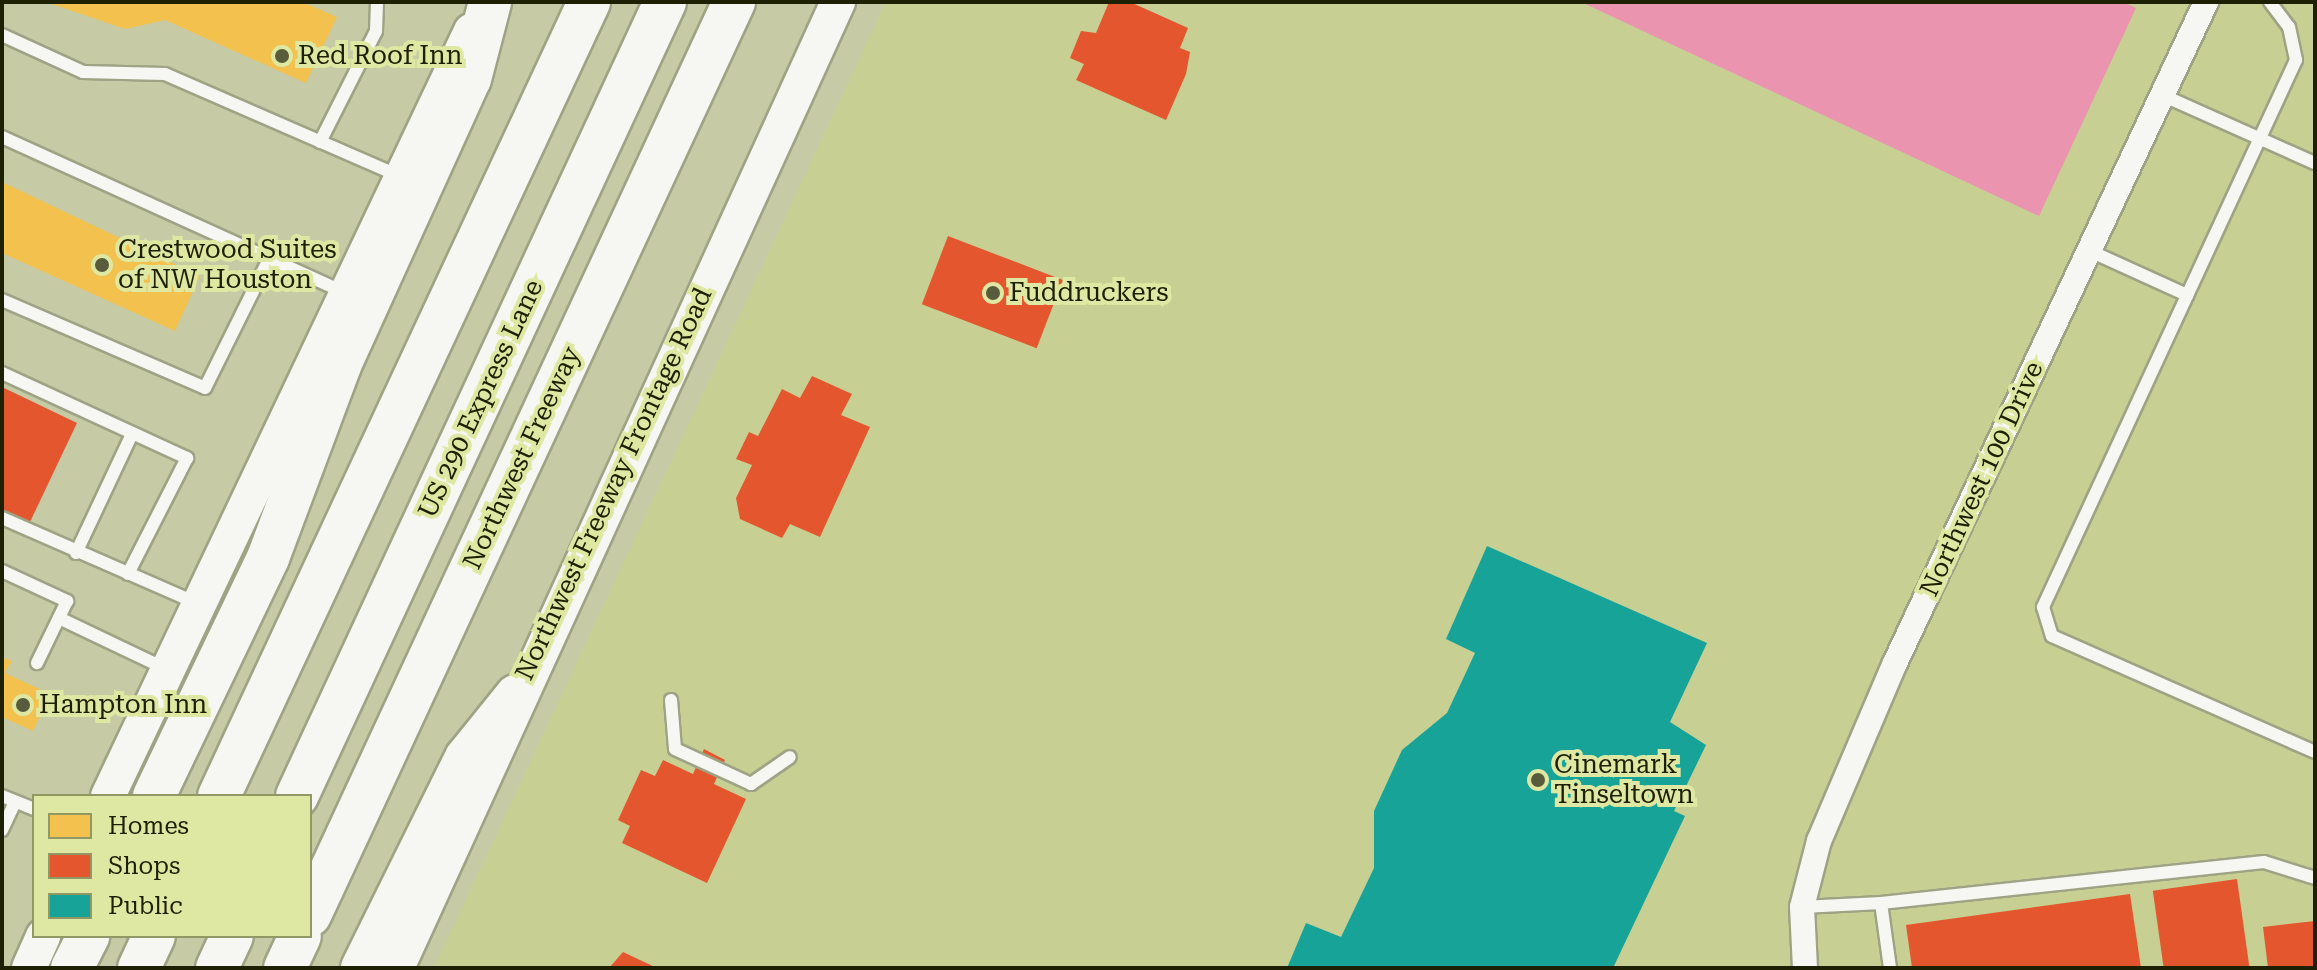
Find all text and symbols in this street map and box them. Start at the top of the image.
place label: Red Roof Inn [298,40,463,72]
marker: Red Roof Inn [273,47,291,65]
place label: Crestwood Suites of NW Houston [118,234,337,296]
marker: Crestwood Suites of NW Houston [93,256,111,274]
street label: US 290 Express Lane [412,275,550,523]
place label: Fuddruckers [1009,277,1169,309]
street label: Northwest Freeway Frontage Road [509,283,719,685]
marker: Fuddruckers [984,284,1002,302]
street label: Northwest Freeway [457,342,587,574]
street label: Northwest 100 Drive [1914,356,2050,602]
place label: Hampton Inn [39,689,207,721]
marker: Hampton Inn [14,696,32,714]
place label: Cinemark Tinseltown [1554,749,1694,810]
marker: Cinemark Tinseltown [1529,771,1547,789]
legend [32,794,312,938]
text: Homes [108,812,189,840]
text: Shops [108,852,180,880]
text: Public [108,892,183,920]

